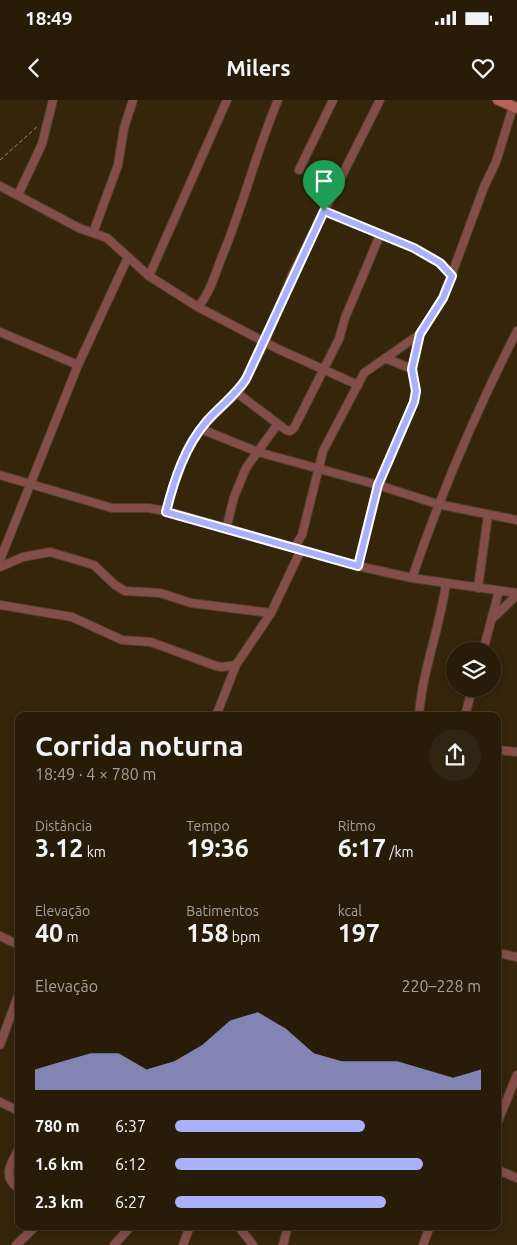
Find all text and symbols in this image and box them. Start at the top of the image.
text: 18:49 [25,7,73,29]
icon: back [20,54,48,82]
icon: heart [469,54,497,82]
text: Milers [226,55,291,80]
pin [303,160,345,211]
icon: arrive [310,167,338,195]
map controls [446,642,501,697]
button: layers [446,642,501,697]
button: share [429,729,481,781]
text: Corrida noturna [35,730,244,761]
text: 18:49 · 4 × 780 m [35,765,156,783]
text: Distância [35,818,92,834]
text: Tempo [186,818,230,834]
text: Ritmo [338,818,376,834]
text: 3.12 [35,834,83,862]
text: 19:36 [186,834,249,862]
text: 6:17 [338,834,386,862]
text: km [83,844,106,860]
text: /km [386,844,414,860]
text: Elevação [35,903,90,919]
text: Batimentos [186,903,259,919]
text: kcal [338,903,362,919]
text: 40 [35,919,63,947]
text: 158 [186,919,229,947]
text: 197 [338,919,380,947]
text: m [63,929,79,945]
text: bpm [229,929,260,945]
text: Elevação [35,977,98,995]
text: 220–228 m [401,977,481,995]
text: 780 m [35,1117,80,1135]
text: 6:37 [115,1117,146,1135]
text: 1.6 km [35,1155,84,1173]
text: 6:12 [115,1155,146,1173]
text: 2.3 km [35,1193,84,1211]
text: 6:27 [115,1193,146,1211]

